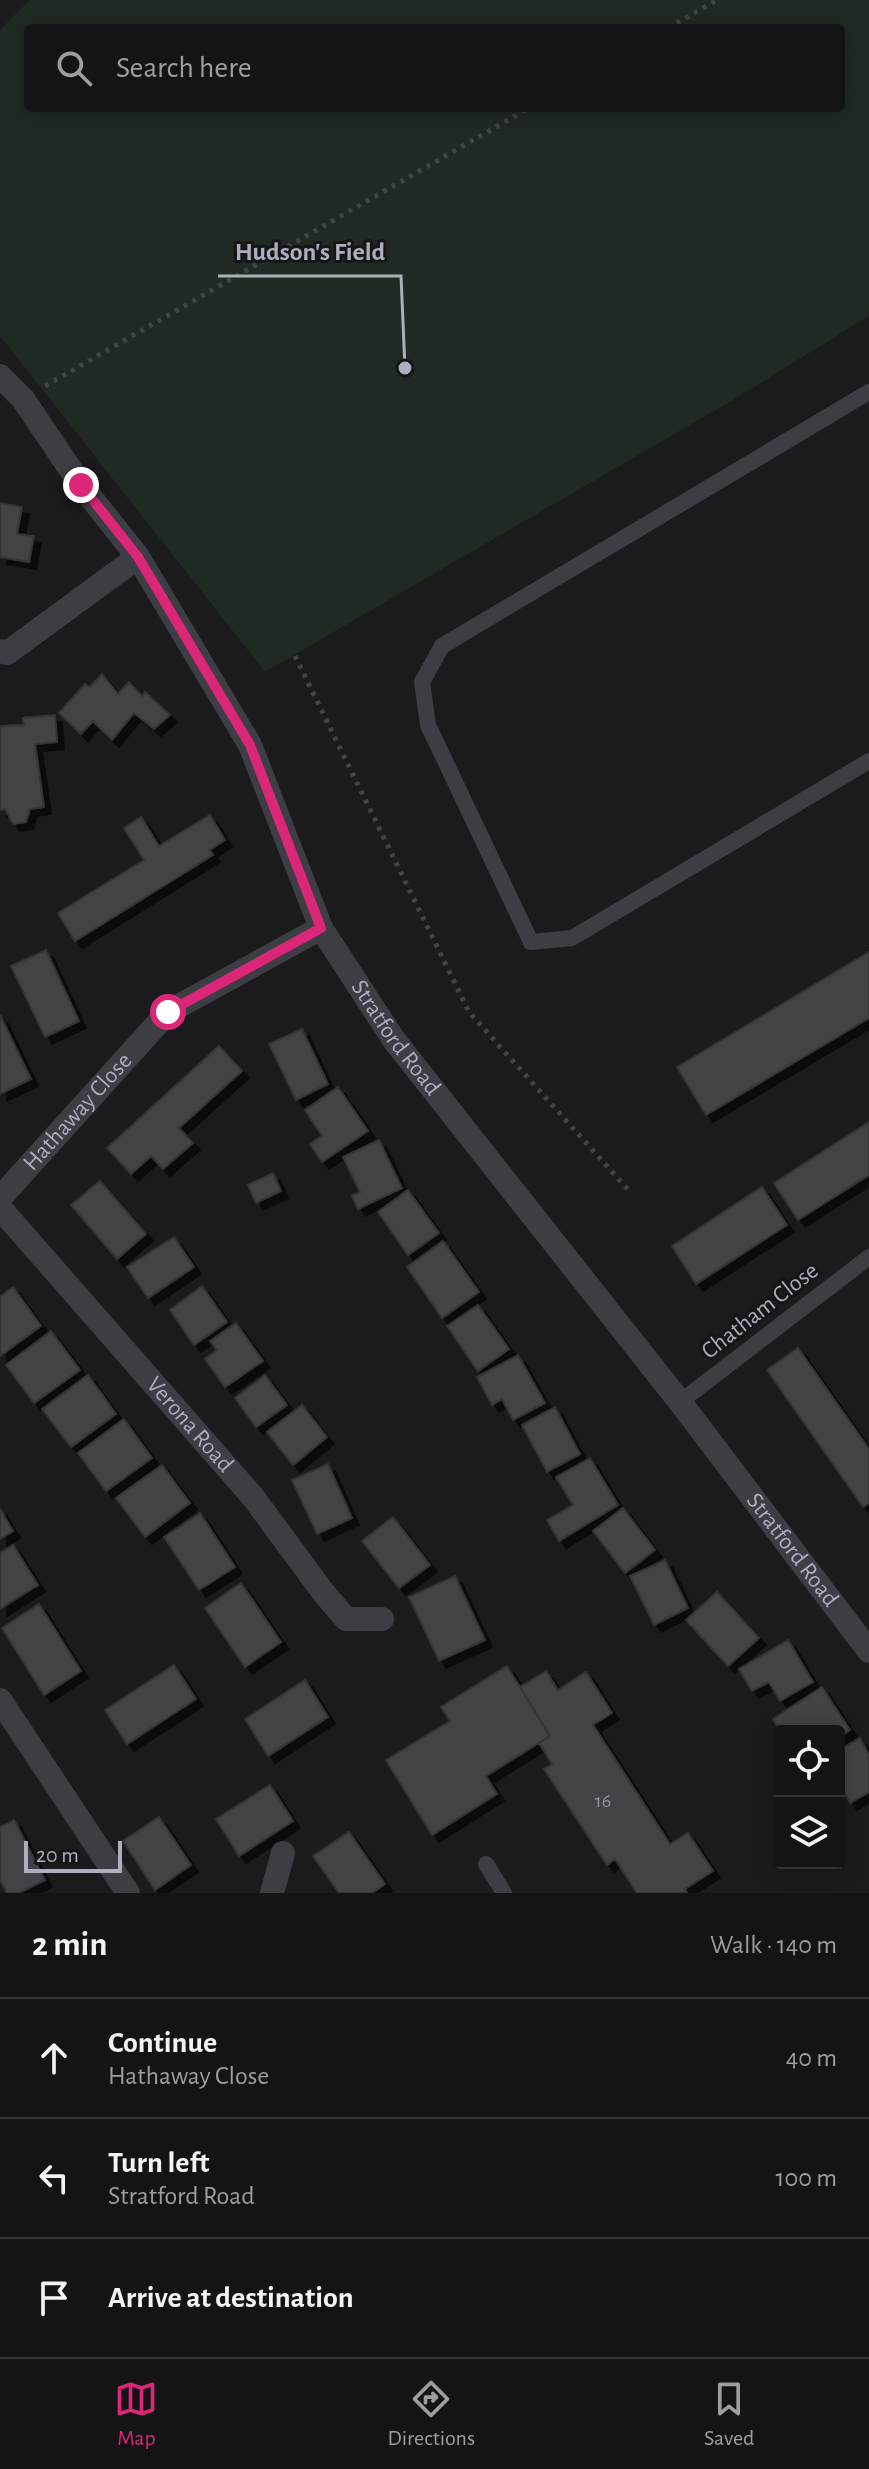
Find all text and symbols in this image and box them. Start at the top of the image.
search box [24,24,845,112]
icon: search [52,46,96,90]
text: Search here [116,53,252,83]
callout: Hudson's Field [218,226,401,276]
text: Hudson's Field [235,239,386,265]
route end [63,467,99,503]
street label: Stratford Road [346,976,445,1100]
route start [150,994,186,1030]
street label: Hathaway Close [19,1049,137,1175]
street label: Chatham Close [697,1258,823,1364]
street label: Verona Road [142,1372,238,1477]
street label: Stratford Road [742,1489,843,1611]
map controls [773,1725,845,1869]
button: locate [773,1725,845,1797]
house number: 16 [595,1791,611,1811]
button: layers [773,1797,845,1869]
scale bar [24,1837,122,1873]
text: 20 m [36,1844,79,1866]
text: 2 min [32,1928,107,1962]
text: Walk · 140 m [710,1932,837,1958]
text: Continue [108,2028,217,2058]
icon: ahead [32,2036,76,2080]
text: 40 m [786,2045,837,2071]
text: Hathaway Close [108,2063,269,2089]
text: Turn left [108,2148,209,2178]
icon: left [32,2156,76,2200]
text: 100 m [776,2165,837,2191]
text: Stratford Road [108,2183,255,2209]
icon: arrive [32,2276,76,2320]
text: Arrive at destination [108,2283,354,2313]
tab: Map [114,2377,158,2451]
tab: Directions [387,2377,475,2451]
tab: Saved [704,2377,754,2451]

